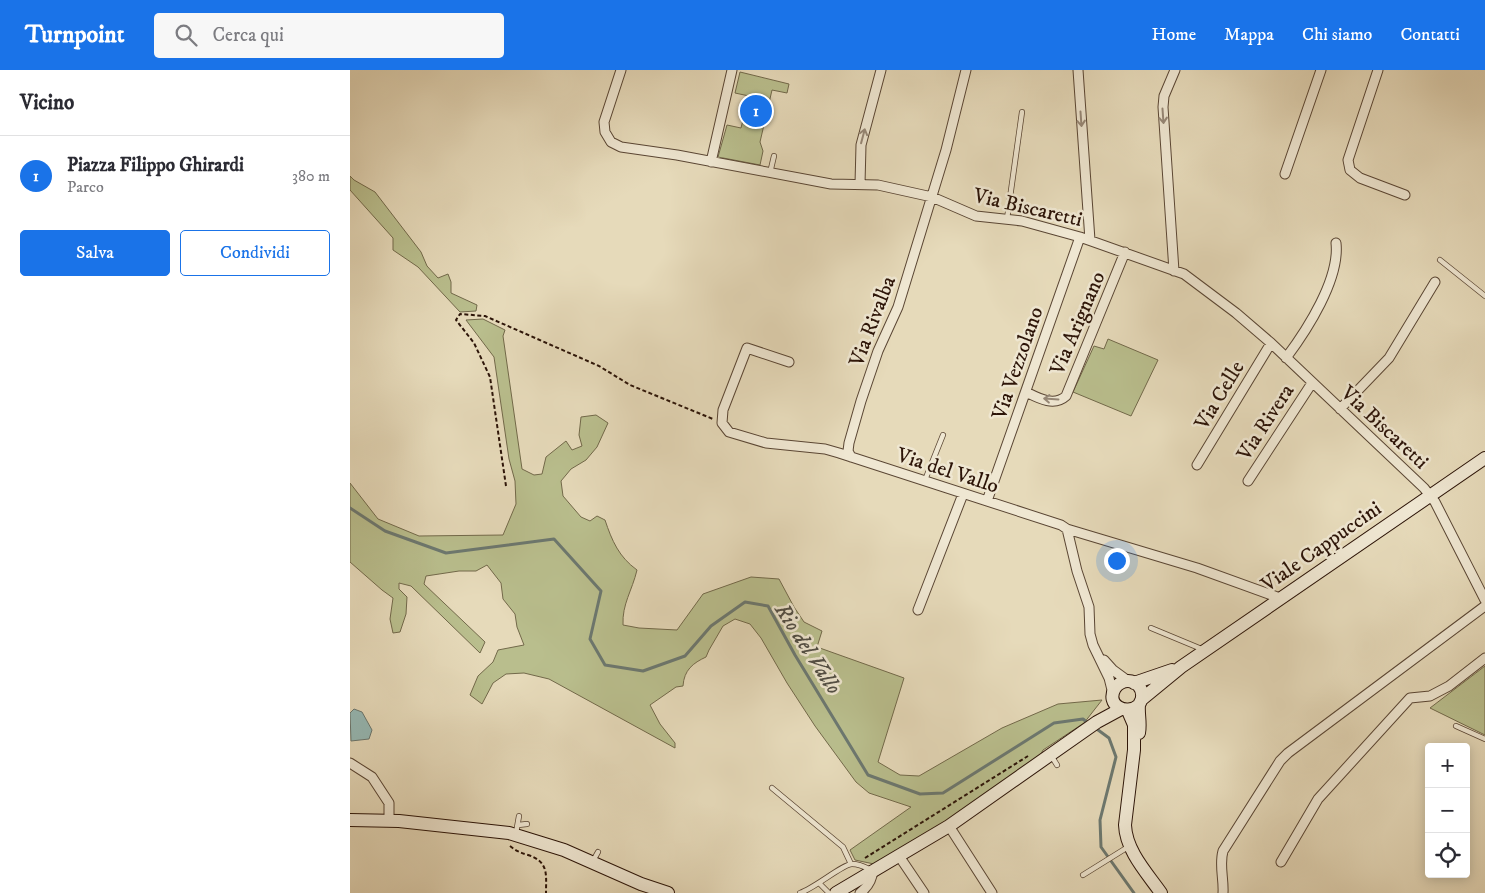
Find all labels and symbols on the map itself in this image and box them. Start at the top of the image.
pin: 1 [740,92,772,130]
one-way arrow [1159,108,1168,124]
one-way arrow [1077,110,1086,126]
one-way arrow [859,128,869,144]
street label: Via Biscaretti [970,183,1085,233]
street label: Via Arignano [1044,268,1111,380]
street label: Via Rivalba [843,272,902,371]
street label: Via Vezzolano [986,304,1049,424]
street label: Via Celle [1189,356,1251,436]
street label: Via Rivera [1231,379,1300,467]
street label: Via Biscaretti [1334,380,1434,475]
one-way arrow [1044,395,1060,404]
street label: Via del Vallo [892,442,1002,500]
street label: Viale Cappuccini [1256,496,1387,598]
your location [1104,548,1130,574]
water label: Rio del Vallo [768,597,847,699]

